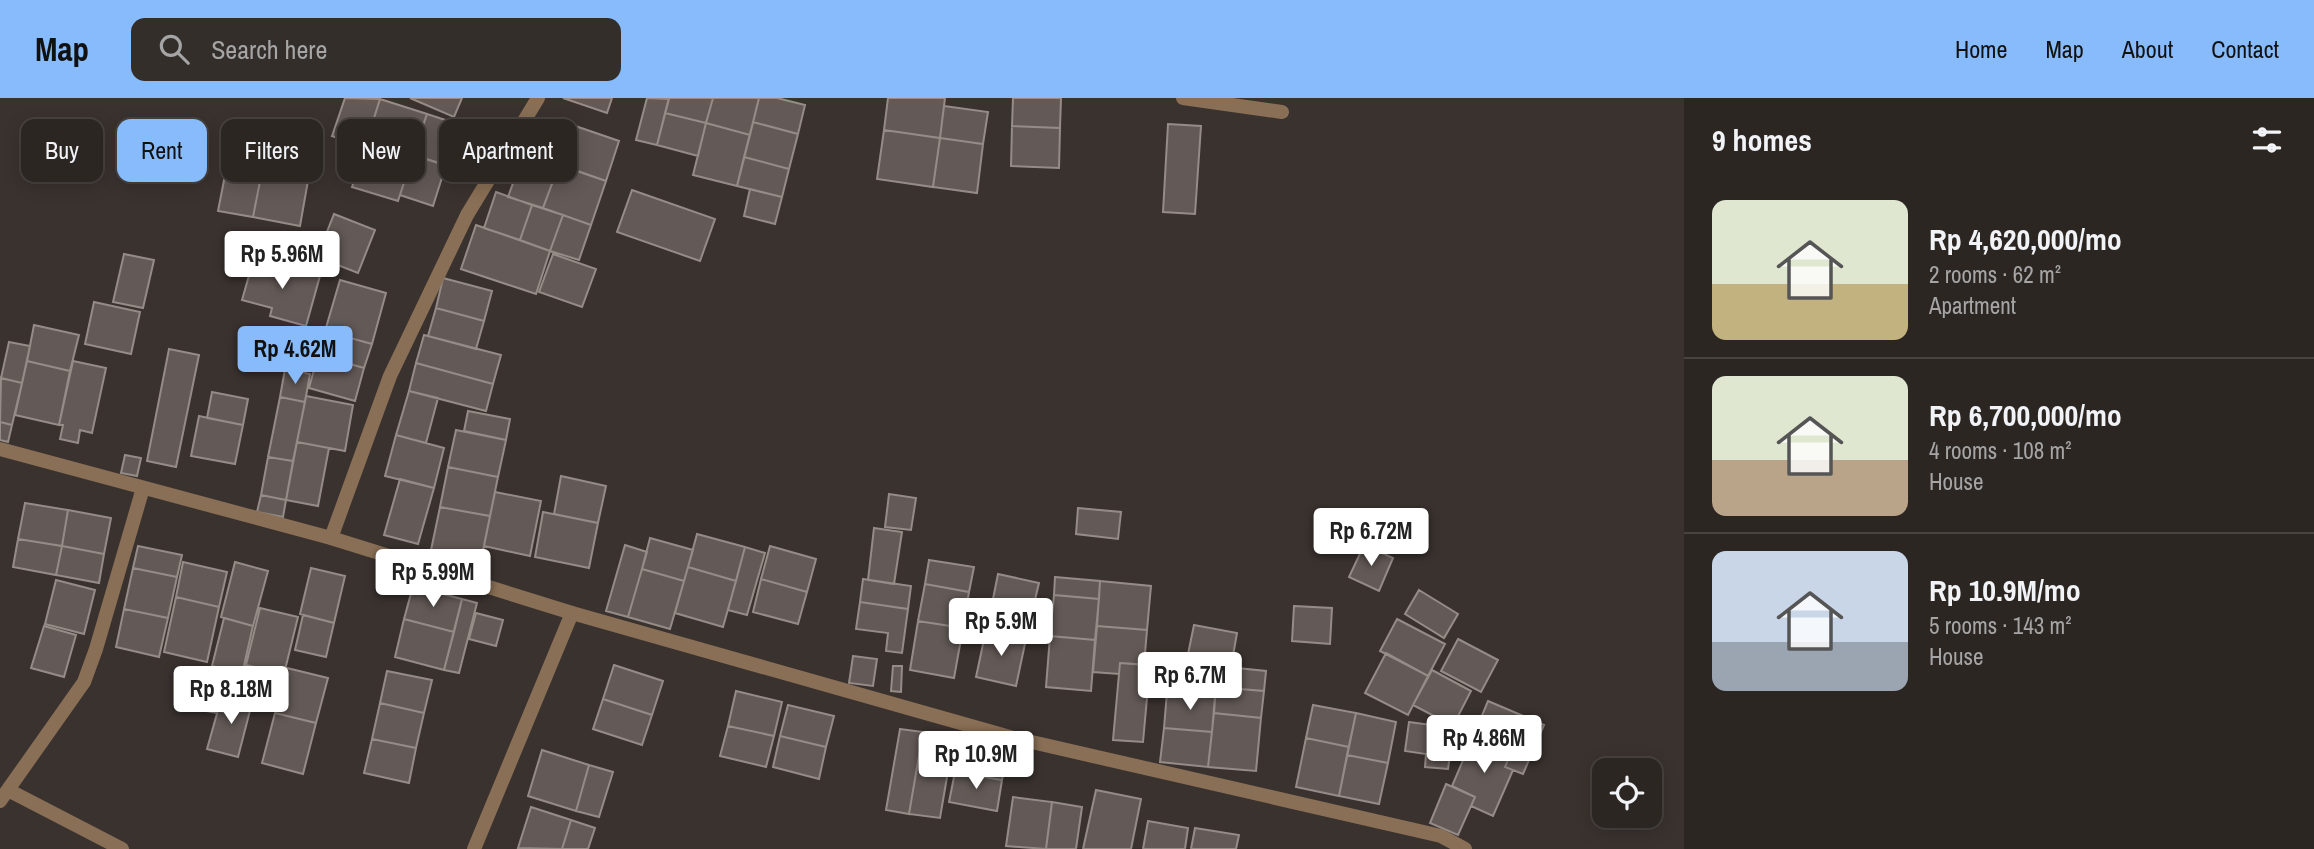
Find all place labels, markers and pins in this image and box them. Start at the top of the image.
pin: Rp 5.96M [210,232,354,291]
pin: Rp 4.62M [223,327,367,386]
pin: Rp 6.72M [1299,508,1443,568]
pin: Rp 5.99M [361,550,505,609]
pin: Rp 5.9M [936,598,1066,658]
pin: Rp 6.7M [1125,652,1255,712]
pin: Rp 8.18M [159,666,303,726]
pin: Rp 4.86M [1412,716,1556,775]
pin: Rp 10.9M [904,732,1048,791]

